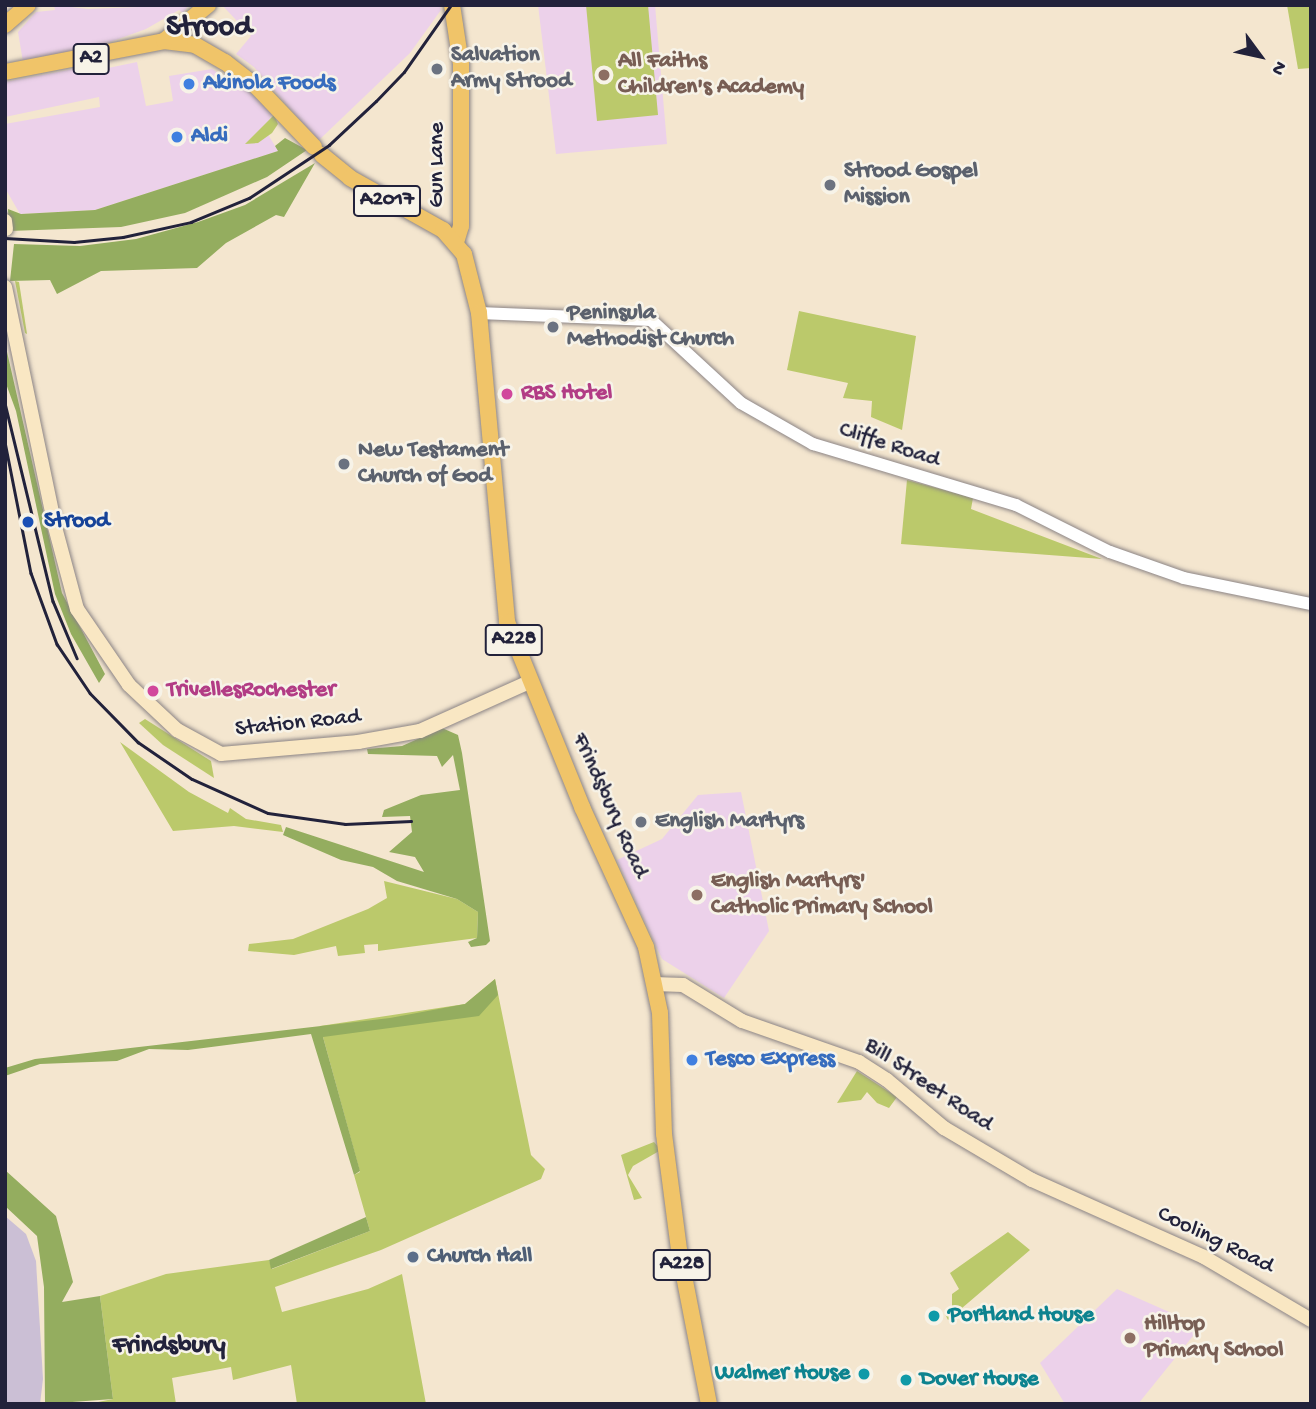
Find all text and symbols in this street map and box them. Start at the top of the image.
district label: Strood [166,11,252,47]
north arrow [1225,21,1295,91]
road number: A2 [72,42,110,76]
place label: Salvation Army Strood [451,42,571,96]
place label: All Faiths Children's Academy [618,48,804,102]
text: N [1265,56,1291,79]
marker: Salvation Army Strood [429,61,445,77]
marker: All Faiths Children's Academy [596,67,612,83]
place label: Akinola Foods [203,70,336,98]
marker: Akinola Foods [181,76,197,92]
street label: Gun Lane [424,122,452,208]
place label: Aldi [191,123,228,151]
marker: Aldi [169,129,185,145]
place label: Strood Gospel Mission [844,158,978,212]
marker: Strood Gospel Mission [822,177,838,193]
road number: A2017 [352,184,422,218]
place label: Peninsula Methodist Church [567,300,734,354]
marker: Peninsula Methodist Church [545,319,561,335]
place label: RBS Hotel [521,380,612,408]
marker: RBS Hotel [499,386,515,402]
street label: Cliffe Road [835,417,943,475]
place label: New Testament Church of God [358,437,508,491]
marker: New Testament Church of God [336,456,352,472]
place label: Strood [44,508,110,536]
marker: Strood [18,512,38,532]
road number: A228 [484,622,544,658]
place label: TrivellesRochester [167,677,335,705]
marker: TrivellesRochester [145,683,161,699]
street label: Station Road [234,704,362,744]
street label: Frindsbury Road [565,729,653,883]
place label: English Martyrs [655,808,804,836]
marker: English Martyrs [633,814,649,830]
place label: English Martyrs' Catholic Primary School [711,868,933,922]
marker: English Martyrs' Catholic Primary School [689,887,705,903]
street label: Bill Street Road [858,1033,998,1139]
place label: Tesco Express [706,1046,835,1074]
marker: Tesco Express [684,1052,700,1068]
street label: Cooling Road [1152,1201,1278,1281]
place label: Church Hall [427,1243,532,1271]
road number: A228 [652,1248,712,1282]
marker: Church Hall [405,1249,421,1265]
place label: Portland House [948,1302,1094,1330]
marker: Portland House [926,1308,942,1324]
place label: Hilltop Primary School [1144,1311,1284,1365]
marker: Hilltop Primary School [1122,1330,1138,1346]
district label: Frindsbury [112,1331,226,1363]
place label: Walmer House [715,1360,850,1388]
marker: Walmer House [856,1366,872,1382]
place label: Dover House [920,1366,1039,1394]
marker: Dover House [898,1372,914,1388]

